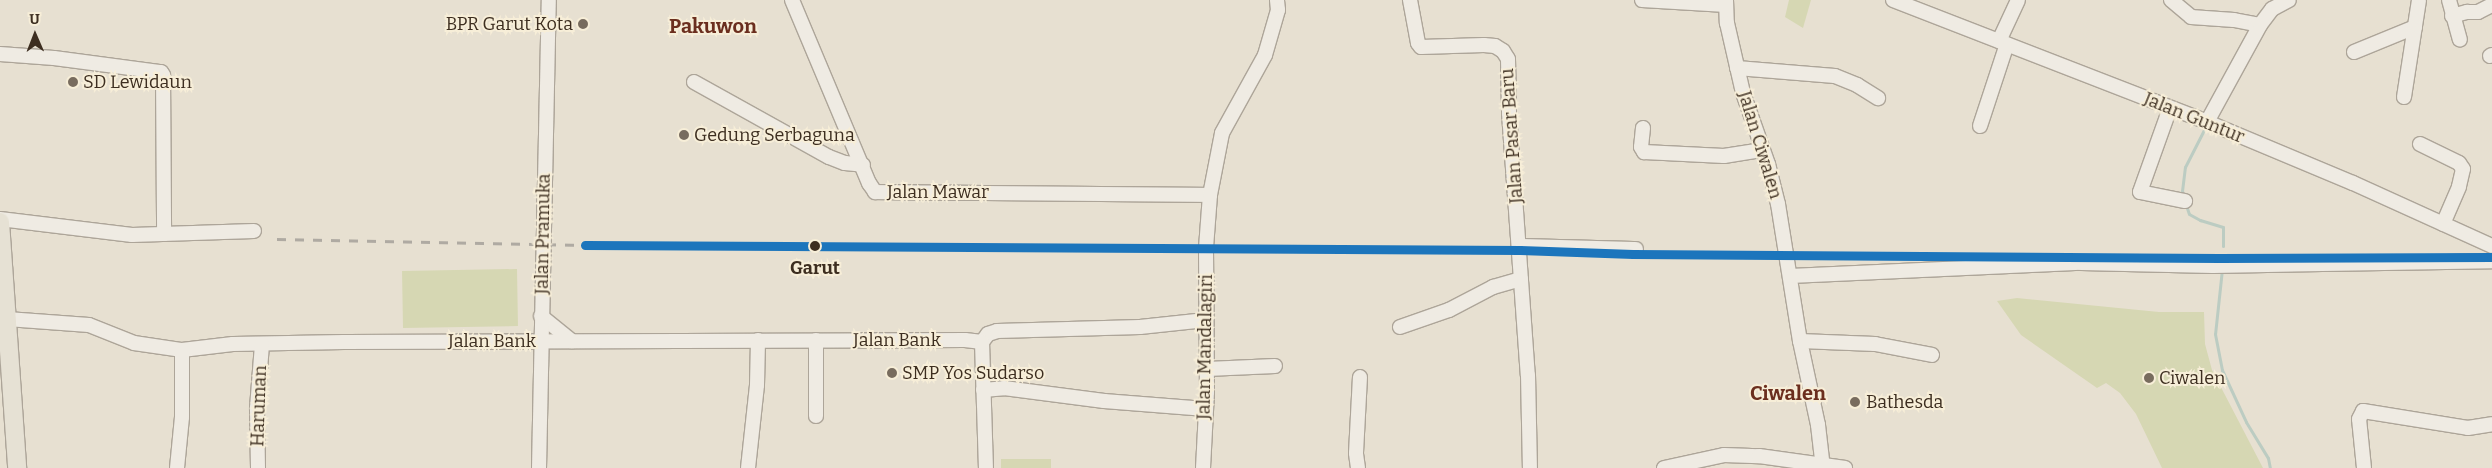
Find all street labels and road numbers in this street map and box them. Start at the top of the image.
street label: Jalan Pasar Baru [1497,68,1527,204]
street label: Jalan Ciwalen [1733,88,1787,202]
street label: Jalan Guntur [2141,88,2247,148]
street label: Jalan Pramuka [531,173,555,295]
street label: Jalan Mawar [887,181,989,203]
street label: Jalan Mandalagiri [1193,274,1217,420]
street label: Jalan Bank [853,329,941,351]
street label: Jalan Bank [448,330,536,352]
street label: Haruman [247,365,271,447]

